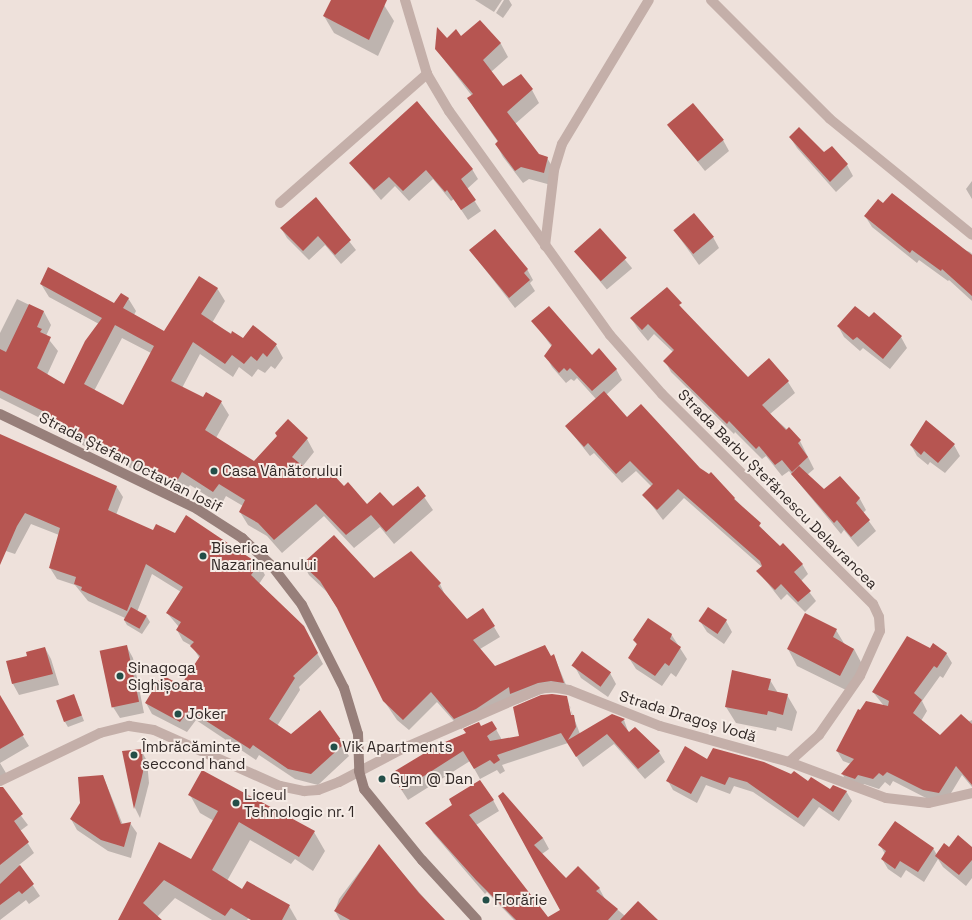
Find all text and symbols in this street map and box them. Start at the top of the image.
street label: Strada Barbu Ștefănescu Delavrancea [674,385,882,593]
street label: Strada Ștefan Octavian Iosif [36,408,226,516]
place label: Casa Vânătorului [222,462,343,480]
marker: Casa Vânătorului [209,466,219,476]
place label: Biserica Nazarineanului [211,538,317,573]
marker: Biserica Nazarineanului [198,551,208,561]
place label: Sinagoga Sighișoara [128,658,203,693]
marker: Sinagoga Sighișoara [115,671,125,681]
street label: Strada Dragoș Vodă [617,687,759,745]
place label: Joker [186,705,226,723]
marker: Joker [173,709,183,719]
place label: Îmbrăcăminte seccond hand [142,737,245,772]
place label: Vik Apartments [342,738,453,756]
marker: Vik Apartments [329,742,339,752]
marker: Îmbrăcăminte seccond hand [129,750,139,760]
place label: Gym @ Dan [390,770,473,788]
marker: Gym @ Dan [377,774,387,784]
place label: Liceul Tehnologic nr. 1 [244,785,355,820]
marker: Liceul Tehnologic nr. 1 [231,798,241,808]
place label: Florărie [494,891,547,909]
marker: Florărie [481,895,491,905]

